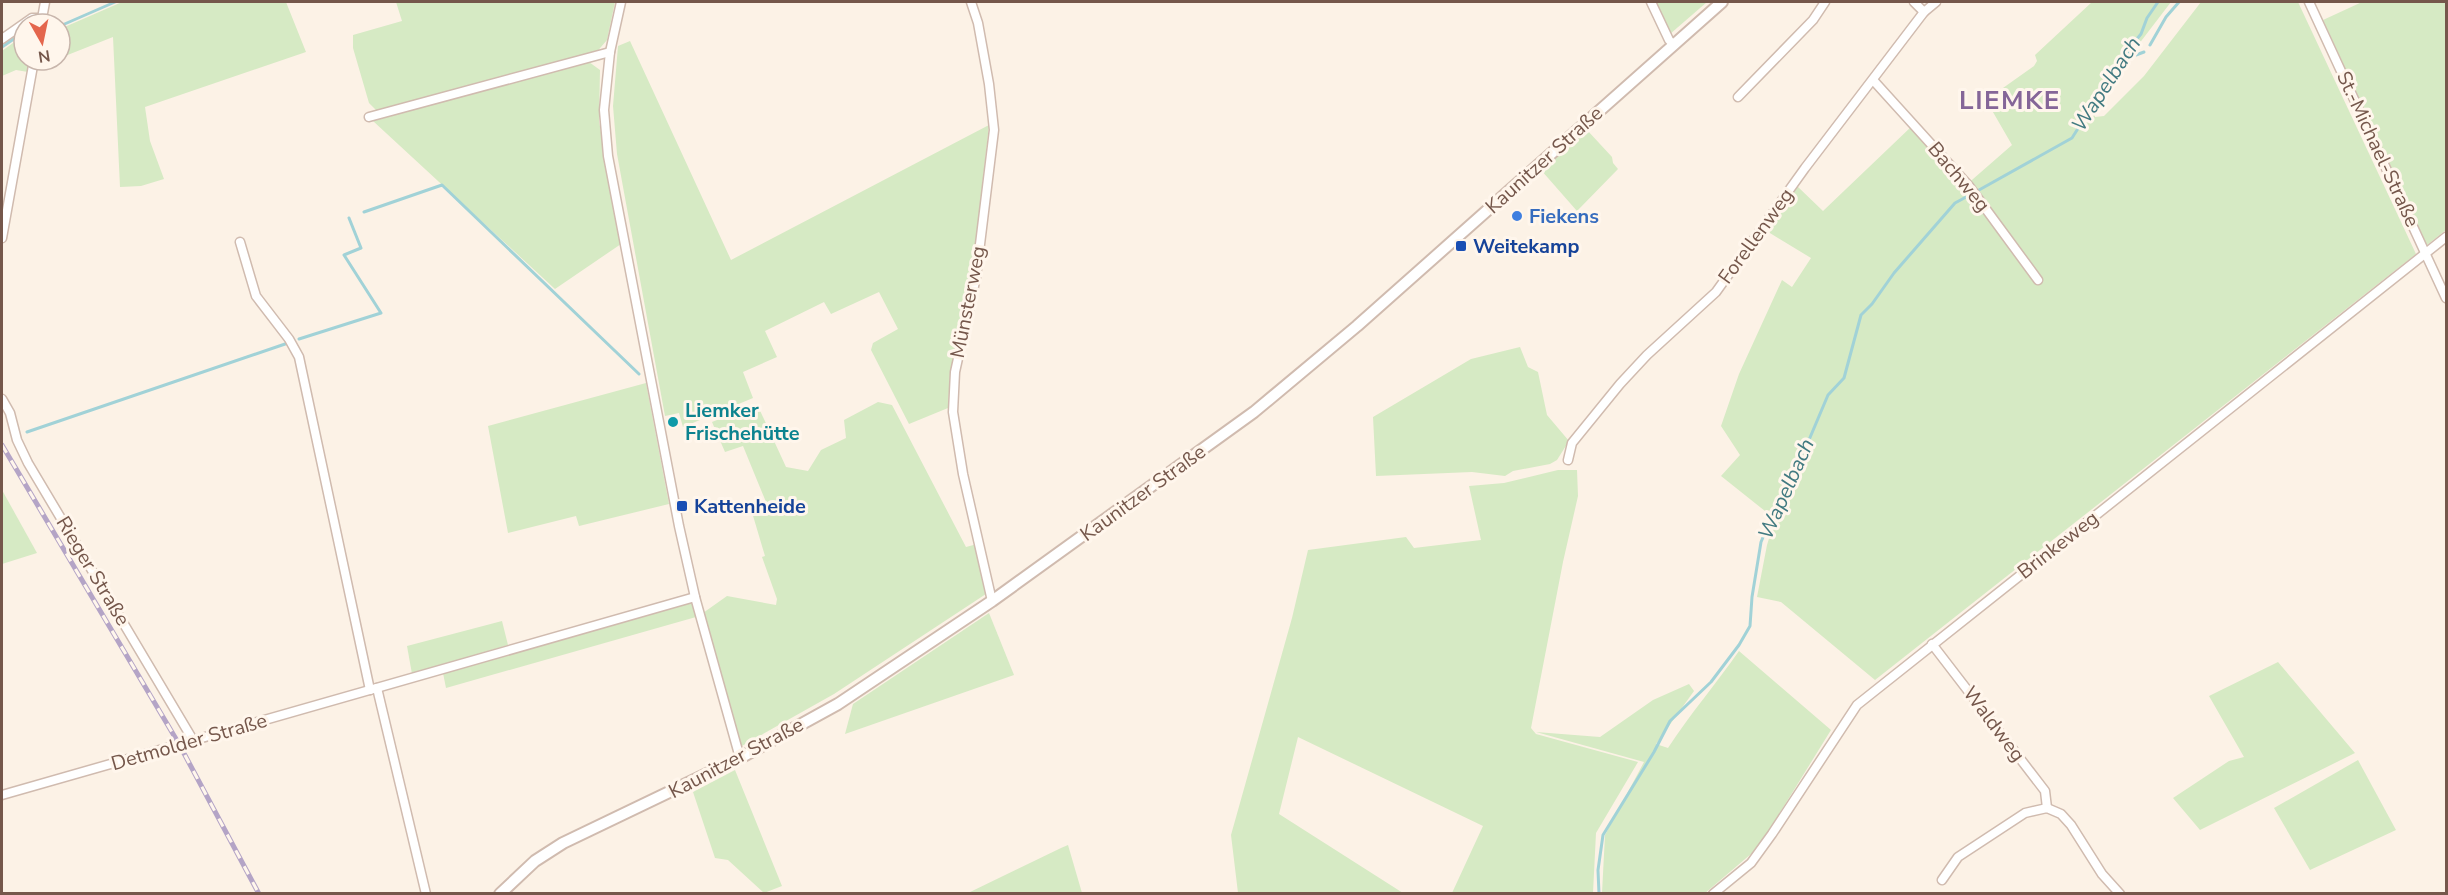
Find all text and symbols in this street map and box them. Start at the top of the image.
north arrow [12,12,72,72]
water label: Wapelbach [2065,31,2147,137]
text: N [37,44,52,68]
street label: St.-Michael-Straße [2330,67,2426,231]
district label: LIEMKE [1959,83,2061,118]
street label: Kaunitzer Straße [1480,100,1608,220]
street label: Bachweg [1922,136,1996,218]
street label: Forellenweg [1712,183,1800,289]
place label: Fiekens [1529,203,1599,230]
marker: Fiekens [1510,209,1524,223]
place label: Weitekamp [1473,233,1579,260]
marker: Weitekamp [1454,239,1468,253]
street label: Münsterweg [944,244,992,360]
place label: Liemker Frischehütte [685,397,800,447]
marker: Liemker Frischehütte [666,415,680,429]
water label: Wapelbach [1751,434,1821,544]
street label: Kaunitzer Straße [1075,438,1211,548]
place label: Kattenheide [694,493,806,520]
marker: Kattenheide [675,499,689,513]
street label: Brinkeweg [2012,505,2104,585]
street label: Rieger Straße [50,511,136,631]
street label: Waldweg [1957,681,2031,767]
street label: Detmolder Straße [108,707,270,777]
street label: Kaunitzer Straße [664,711,808,805]

